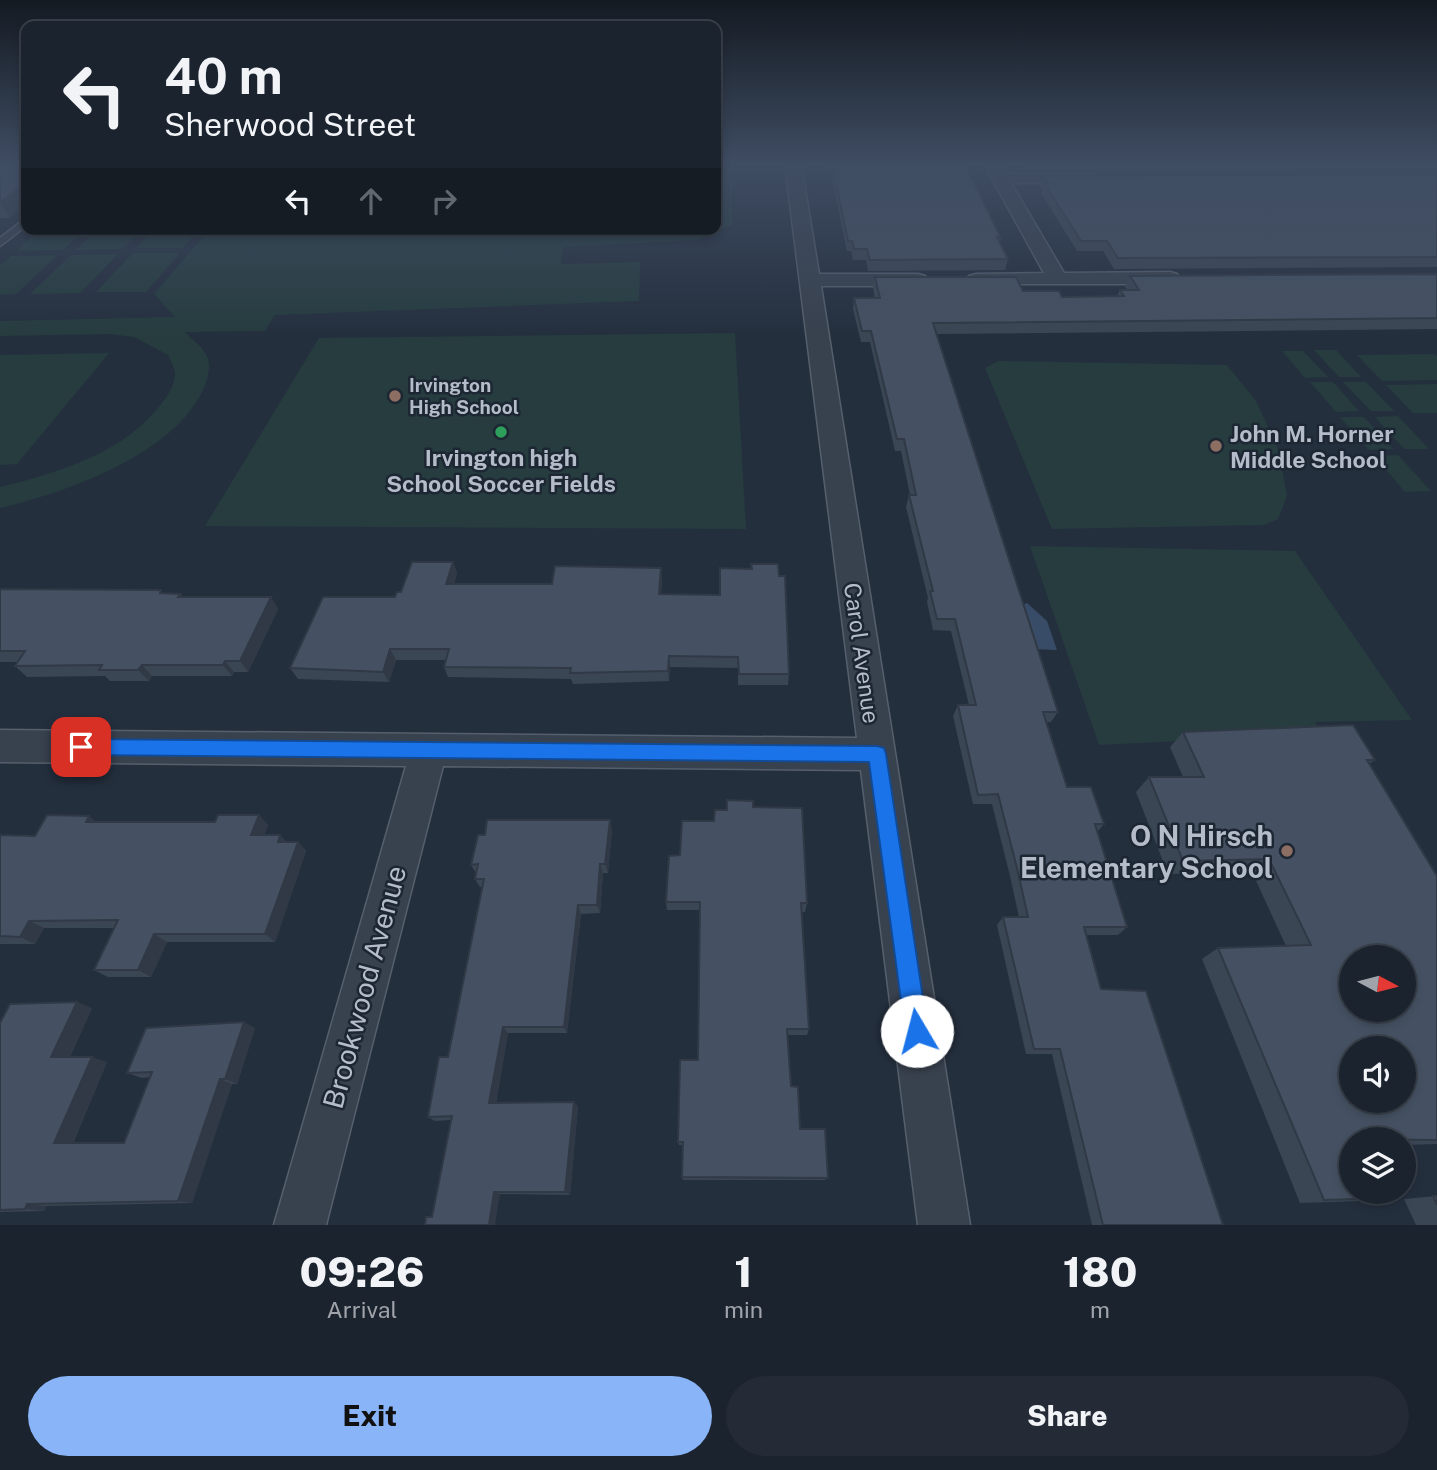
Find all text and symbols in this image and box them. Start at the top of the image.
text: 40 m [164,47,283,105]
icon: left [49,49,140,140]
text: Sherwood Street [164,106,416,143]
icon: left [279,182,317,220]
icon: ahead [352,182,390,220]
icon: right [425,182,463,220]
place label: Irvington High School [409,374,519,418]
marker: Irvington High School [387,388,403,404]
place label: John M. Horner Middle School [1230,420,1394,473]
marker: Irvington high School Soccer Fields [493,424,509,440]
marker: John M. Horner Middle School [1208,438,1224,454]
place label: Irvington high School Soccer Fields [386,444,616,497]
street label: Carol Avenue [839,581,885,725]
pin [51,717,111,777]
icon: arrive [62,728,100,766]
place label: O N Hirsch Elementary School [1020,819,1273,884]
marker: O N Hirsch Elementary School [1279,843,1295,859]
street label: Brookwood Avenue [316,862,412,1112]
north arrow [1339,945,1416,1022]
map controls [1339,945,1416,1204]
position arrow [880,994,954,1068]
button: sound [1339,1036,1416,1113]
button: layers [1339,1127,1416,1204]
text: 09:26 [300,1247,424,1296]
text: 1 [734,1247,753,1296]
text: 180 [1063,1247,1137,1296]
text: Arrival [327,1296,398,1323]
text: min [724,1296,763,1323]
text: m [1090,1296,1110,1323]
button: Exit [28,1376,712,1456]
button: Share [726,1376,1409,1456]

